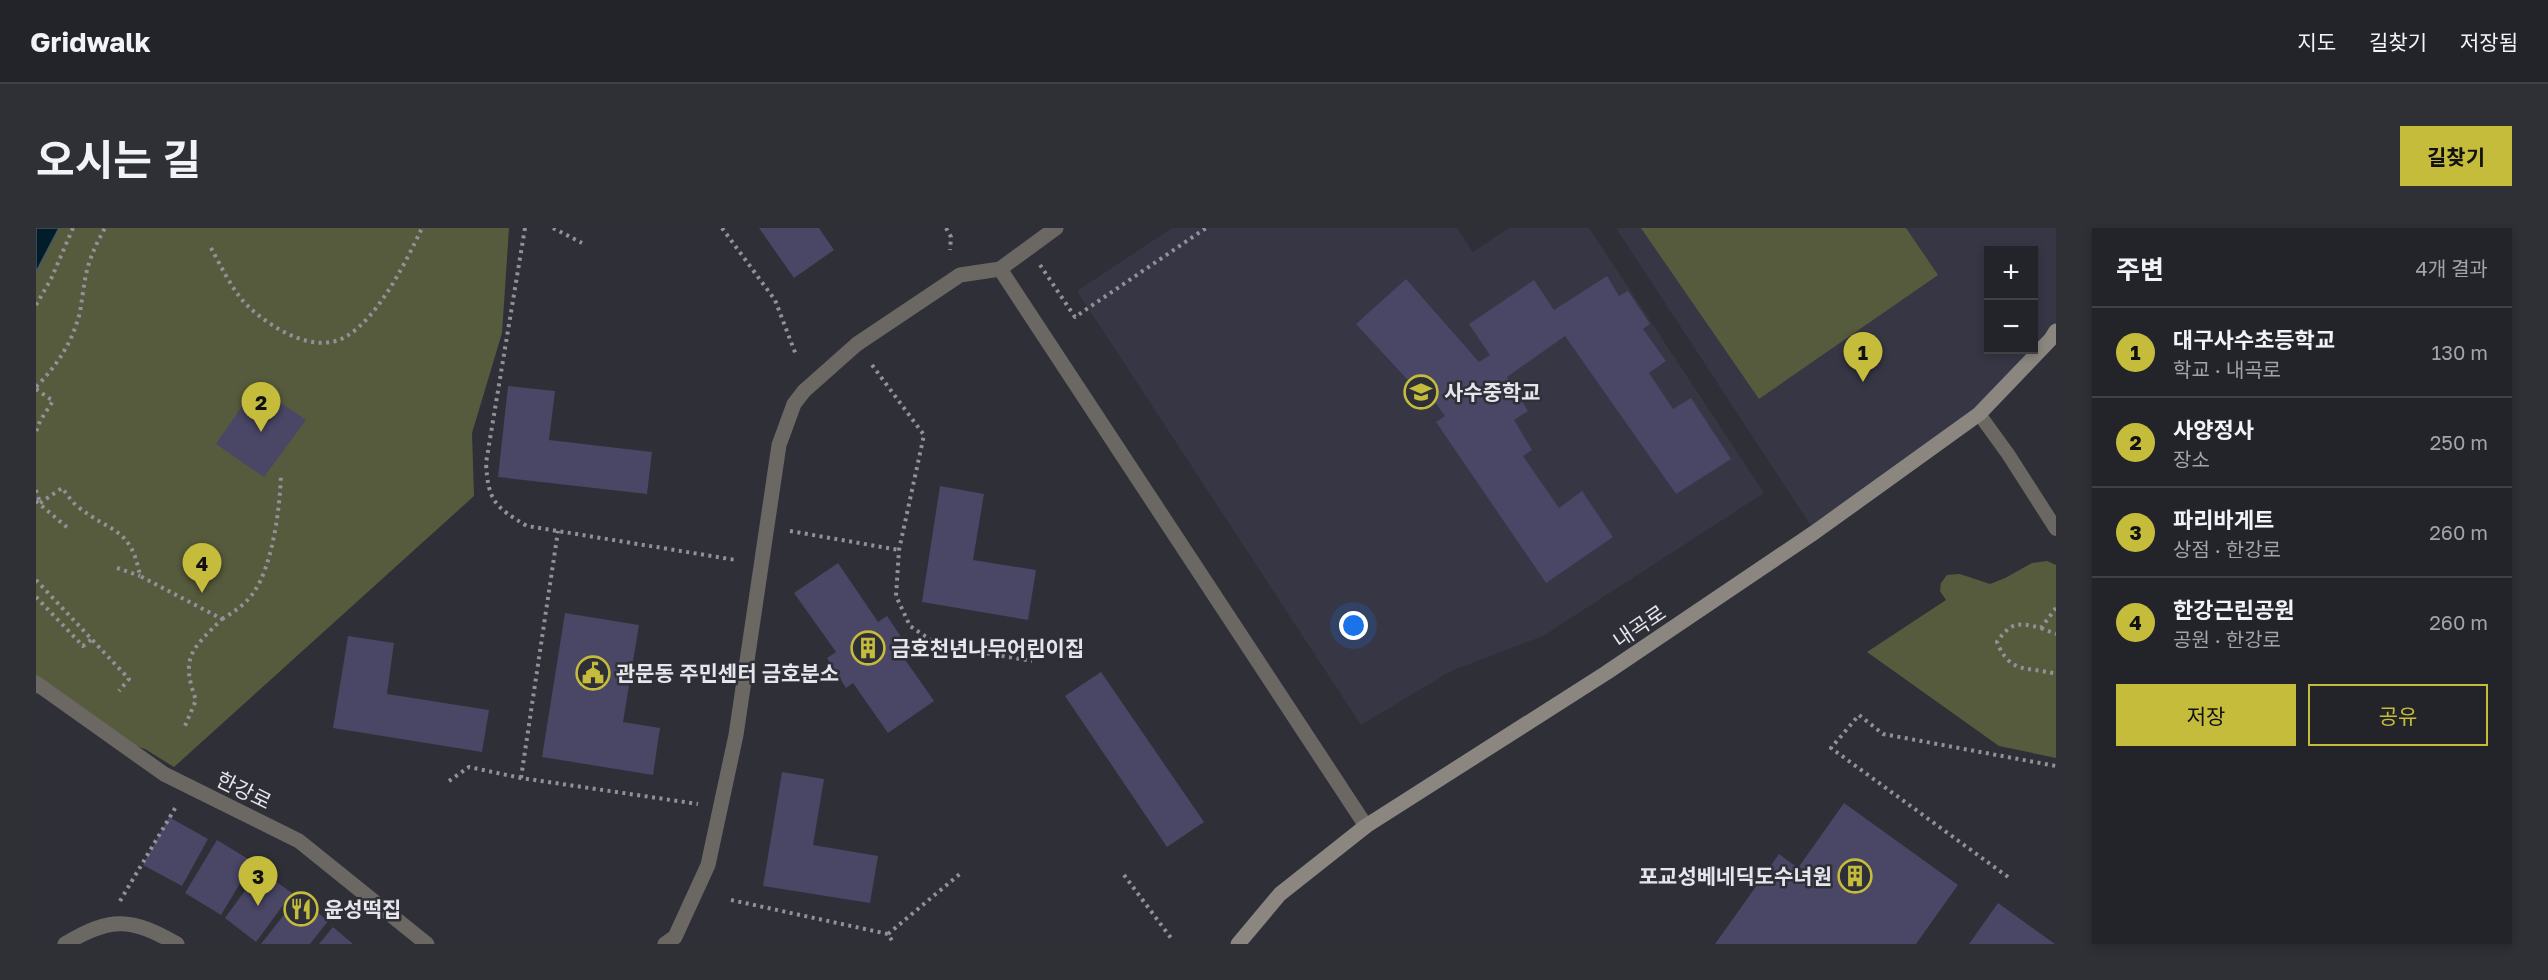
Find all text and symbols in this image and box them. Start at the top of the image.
text: Gridwalk [30,25,151,58]
text: 지도 [2297,29,2336,55]
text: 길찾기 [2369,29,2427,55]
text: 저장됨 [2460,29,2518,55]
button: 길찾기 [2400,126,2512,186]
text: 오시는 길 [36,134,201,184]
map controls [1984,246,2038,354]
button: + [1984,246,2038,300]
text: 주변 [2116,254,2164,285]
text: 4개 결과 [2416,256,2488,280]
button: − [1984,300,2038,354]
text: 대구사수초등학교 [2173,326,2335,353]
pin: 1 [1844,332,1882,382]
text: 1 [2130,340,2141,364]
text: 130 m [2432,340,2488,364]
text: 학교 · 내곡로 [2173,357,2281,381]
school or university icon: 사수중학교 [1403,374,1439,410]
place label: 사수중학교 [1444,379,1541,405]
pin: 2 [242,382,280,432]
text: 사양정사 [2173,416,2254,443]
text: 2 [2129,430,2142,454]
text: 250 m [2430,430,2488,454]
text: 장소 [2173,447,2210,471]
text: 파리바게트 [2173,506,2274,533]
text: 3 [2129,520,2142,544]
text: 260 m [2429,520,2488,544]
text: 상점 · 한강로 [2173,537,2281,561]
pin: 4 [182,544,222,593]
text: 한강근린공원 [2173,596,2294,623]
street label: 내곡로 [1608,599,1670,653]
text: 4 [2129,610,2142,634]
text: 260 m [2429,610,2488,634]
your location [1339,611,1368,640]
text: 공원 · 한강로 [2173,627,2281,651]
building icon: 금호천년나무어린이집 [850,630,886,666]
place label: 금호천년나무어린이집 [891,635,1084,661]
public building icon: 관문동 주민센터 금호분소 [575,655,611,691]
place label: 관문동 주민센터 금호분소 [616,660,839,686]
button: 저장 [2116,684,2296,746]
button: 공유 [2308,684,2488,746]
street label: 한강로 [212,766,276,814]
pin: 3 [238,856,278,906]
building icon: 포교성베네딕도수녀원 [1837,858,1873,894]
place label: 포교성베네딕도수녀원 [1639,863,1832,889]
restaurant icon: 윤성떡집 [283,891,319,927]
place label: 윤성떡집 [324,896,401,922]

